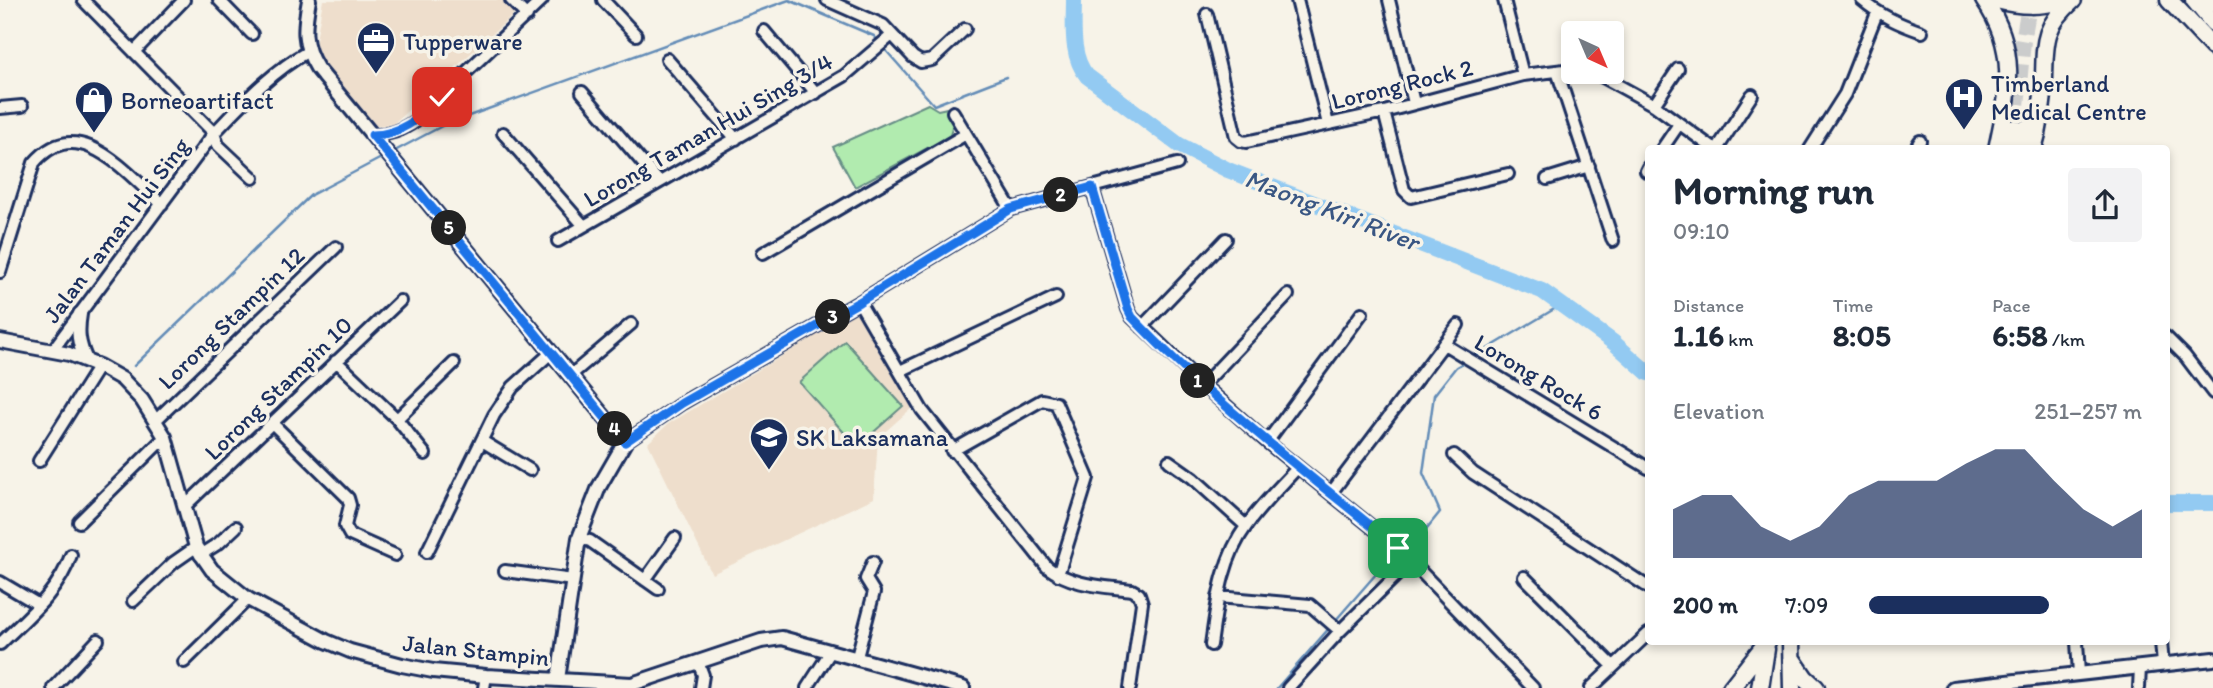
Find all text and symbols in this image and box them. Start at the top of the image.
office icon: Tupperware [355,20,397,75]
north arrow [1561,21,1624,84]
map controls [1561,21,1624,84]
place label: Tupperware [403,27,523,56]
street label: Lorong Taman Hui Sing 3/4 [578,47,838,213]
street label: Lorong Rock 2 [1328,52,1476,116]
pin [412,67,472,127]
place label: Timberland Medical Centre [1991,69,2147,126]
hospital icon: Timberland Medical Centre [1943,76,1985,131]
icon: check [423,78,461,116]
shop icon: Borneoartifact [73,79,115,134]
place label: Borneoartifact [121,86,274,115]
street label: Jalan Taman Hui Sing [37,131,196,328]
water label: Maong Kiri River [1241,162,1426,259]
text: Morning run [1673,168,1874,214]
button: share [2068,168,2142,242]
pin: 2 [1044,178,1078,212]
text: 2 [1056,183,1066,206]
pin: 5 [432,210,466,246]
text: 5 [444,216,453,239]
text: 09:10 [1673,217,1730,245]
street label: Lorong Stampin 12 [152,240,311,395]
text: Distance [1673,294,1744,317]
text: Time [1833,294,1873,317]
text: Pace [1992,294,2030,317]
pin: 3 [816,300,850,334]
text: 3 [827,305,838,328]
street label: Lorong Stampin 10 [198,310,358,466]
text: 1.16 [1673,317,1724,354]
text: 8:05 [1833,317,1891,354]
text: 6:58 [1992,317,2048,354]
street label: Lorong Rock 6 [1469,327,1609,427]
text: km [1724,328,1754,351]
text: /km [2048,328,2085,351]
pin: 1 [1180,364,1216,398]
text: 1 [1193,369,1202,392]
text: Elevation [1673,397,1764,425]
text: 251–257 m [2034,397,2142,425]
pin: 4 [598,412,632,446]
school or university icon: SK Laksamana [748,416,790,471]
text: 4 [609,417,620,440]
place label: SK Laksamana [796,423,949,452]
pin [1368,518,1428,578]
icon: arrive [1379,529,1417,567]
text: 200 m [1673,591,1738,619]
text: 7:09 [1785,591,1828,619]
street label: Jalan Stampin [401,628,551,672]

